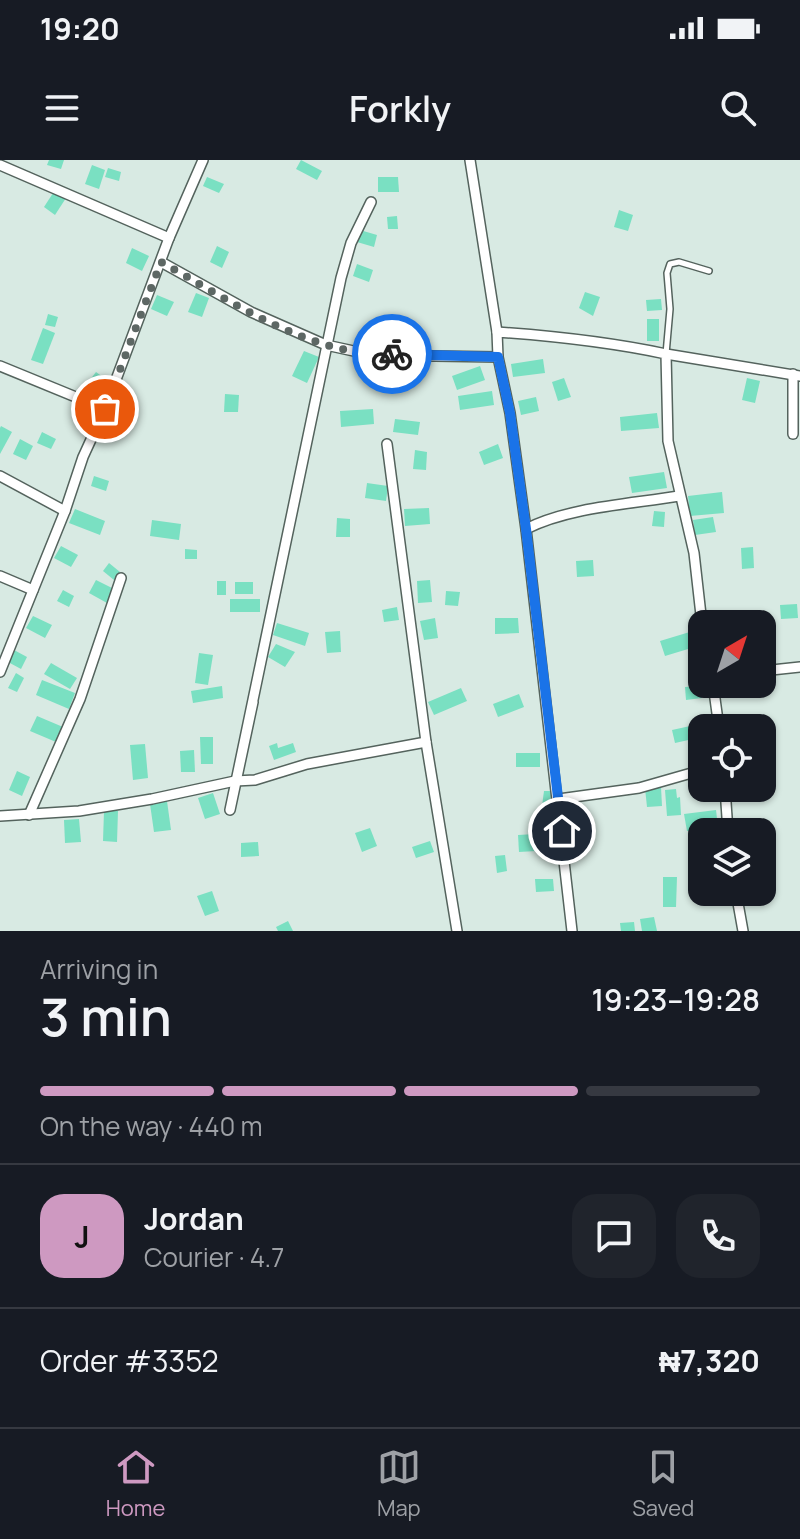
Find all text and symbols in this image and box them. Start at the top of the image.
text: 19:20 [40,8,120,49]
text: Forkly [349,84,451,133]
icon: menu [40,86,84,130]
icon: search [716,86,760,130]
courier [352,314,432,394]
icon: bike [370,332,414,376]
pin [71,375,139,443]
icon: bag [83,387,127,431]
north arrow [688,610,776,698]
map controls [688,610,776,906]
button: locate [688,714,776,802]
pin [528,797,596,865]
icon: home [540,809,584,853]
button: layers [688,818,776,906]
text: Arriving in [40,951,158,987]
text: 19:23–19:28 [591,979,760,1020]
text: 3 min [40,981,172,1052]
text: On the way · 440 m [40,1108,263,1144]
button: chat [572,1194,656,1278]
button: phone [676,1194,760,1278]
text: Jordan [144,1198,244,1239]
text: J [74,1216,90,1257]
text: Courier · 4.7 [144,1239,284,1275]
text: Order #3352 [40,1340,219,1381]
text: ₦7,320 [659,1340,760,1381]
tab: Home [106,1445,165,1523]
tab: Map [377,1445,421,1523]
tab: Saved [632,1445,694,1523]

